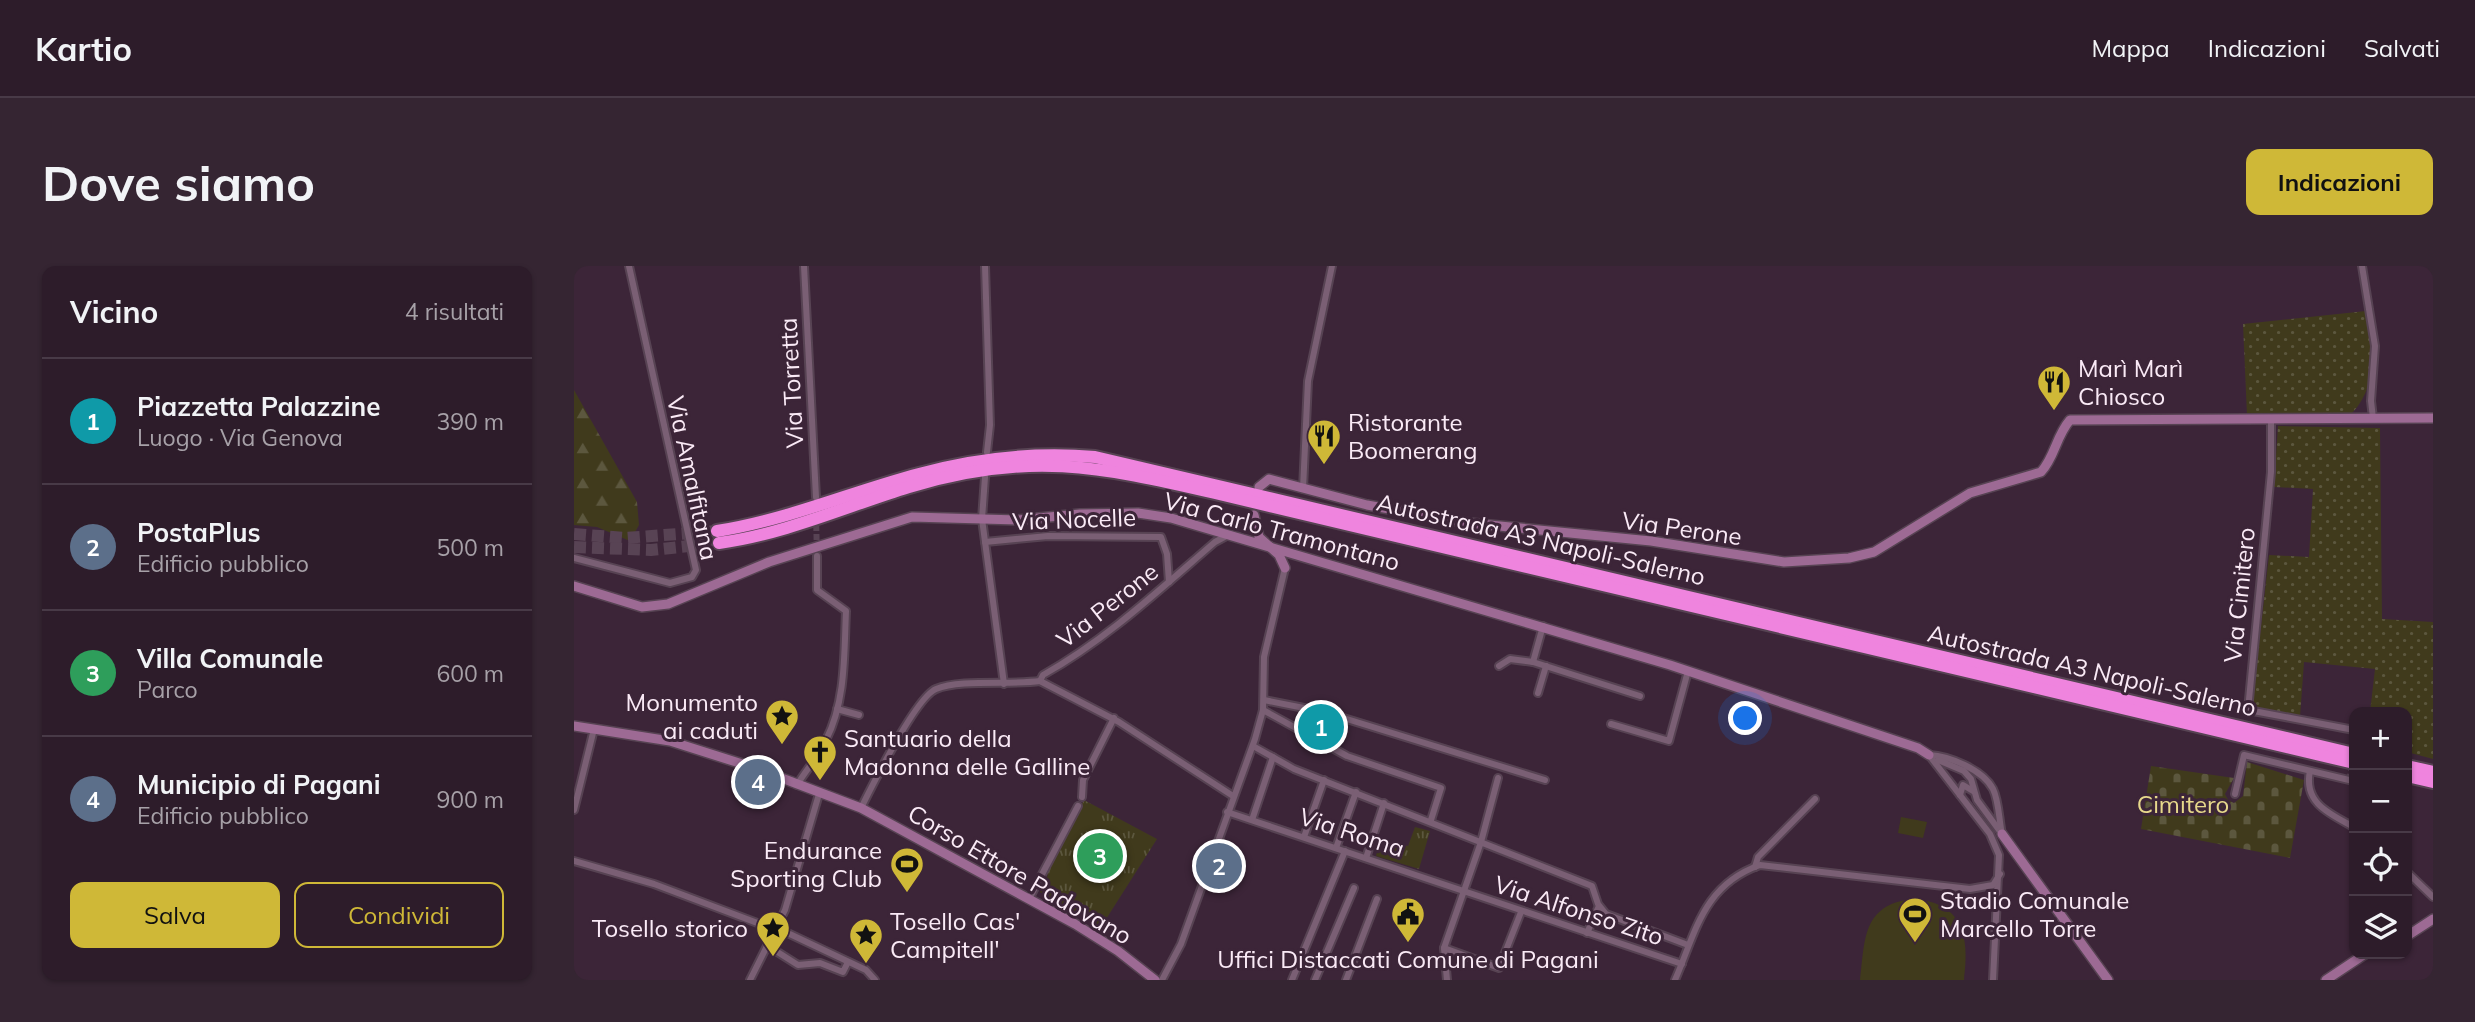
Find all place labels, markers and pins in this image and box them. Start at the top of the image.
place label: Marì Marì Chiosco [2078,353,2183,411]
restaurant icon: Marì Marì Chiosco [2035,363,2073,412]
place label: Ristorante Boomerang [1348,407,1477,465]
restaurant icon: Ristorante Boomerang [1305,417,1343,466]
place label: Monumento ai caduti [626,687,758,745]
place icon: Monumento ai caduti [763,697,801,746]
pin: 1 [1298,701,1344,753]
place label: Santuario della Madonna delle Galline [844,723,1090,781]
church icon: Santuario della Madonna delle Galline [801,733,839,782]
pin: 4 [735,756,781,808]
pin: 3 [1077,830,1123,882]
place label: Endurance Sporting Club [730,835,882,893]
pin: 2 [1196,840,1242,892]
sports icon: Endurance Sporting Club [888,845,926,894]
place label: Stadio Comunale Marcello Torre [1940,885,2129,943]
public building icon: Uffici Distaccati Comune di Pagani [1389,895,1427,944]
sports icon: Stadio Comunale Marcello Torre [1896,895,1934,944]
place label: Tosello Cas' Campitell' [890,906,1020,964]
place icon: Tosello storico [754,909,792,958]
place label: Tosello storico [592,913,748,943]
place icon: Tosello Cas' Campitell' [847,916,885,965]
place label: Uffici Distaccati Comune di Pagani [1217,944,1599,974]

